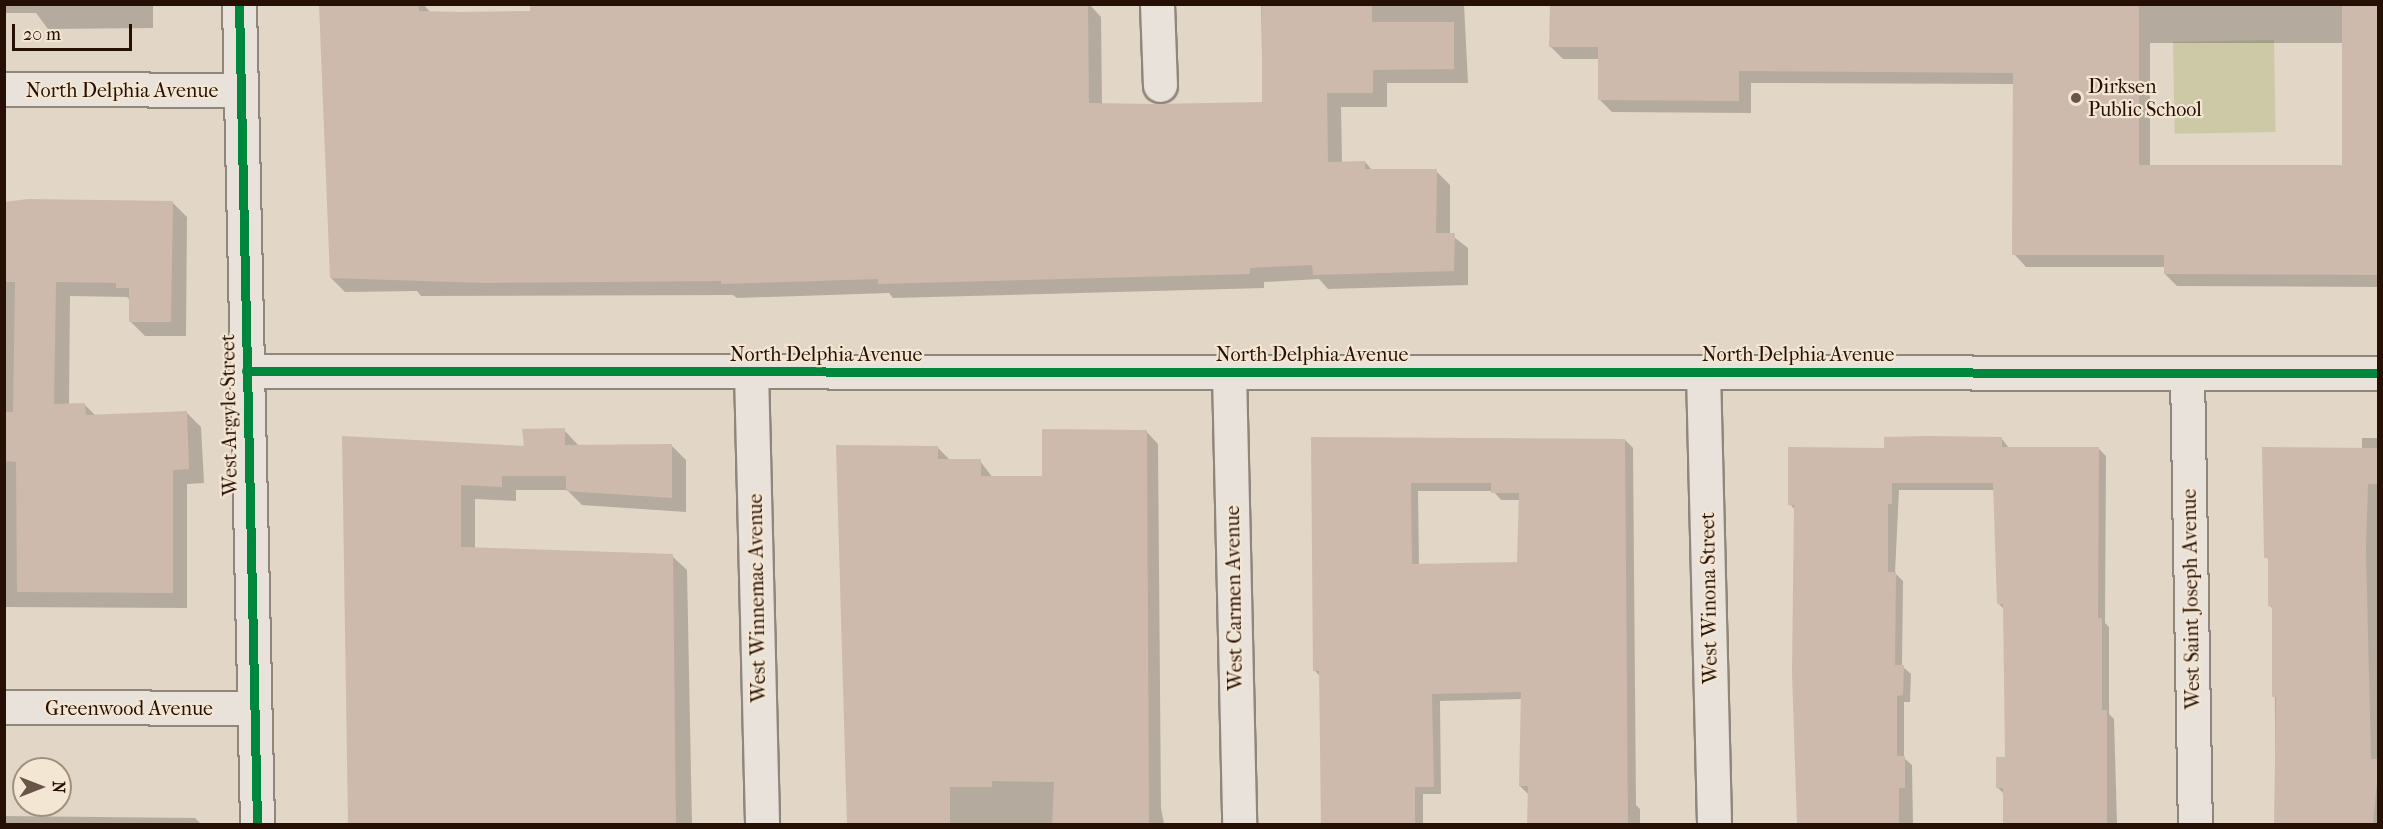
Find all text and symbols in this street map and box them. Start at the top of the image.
scale bar [15,12,135,50]
text: 20 m [23,24,61,45]
place label: Dirksen Public School [2088,74,2202,121]
street label: North Delphia Avenue [26,78,218,102]
marker: Dirksen Public School [2069,91,2083,105]
street label: West Argyle Street [216,334,242,496]
street label: North Delphia Avenue [730,342,922,366]
street label: North Delphia Avenue [1216,342,1408,366]
street label: North Delphia Avenue [1702,342,1894,366]
street label: West Saint Joseph Avenue [2177,488,2205,710]
street label: West Winnemac Avenue [743,493,771,703]
street label: West Carmen Avenue [1220,505,1248,691]
street label: West Winona Street [1696,512,1722,684]
street label: Greenwood Avenue [45,696,213,720]
north arrow [12,757,72,817]
text: N [49,781,68,793]

